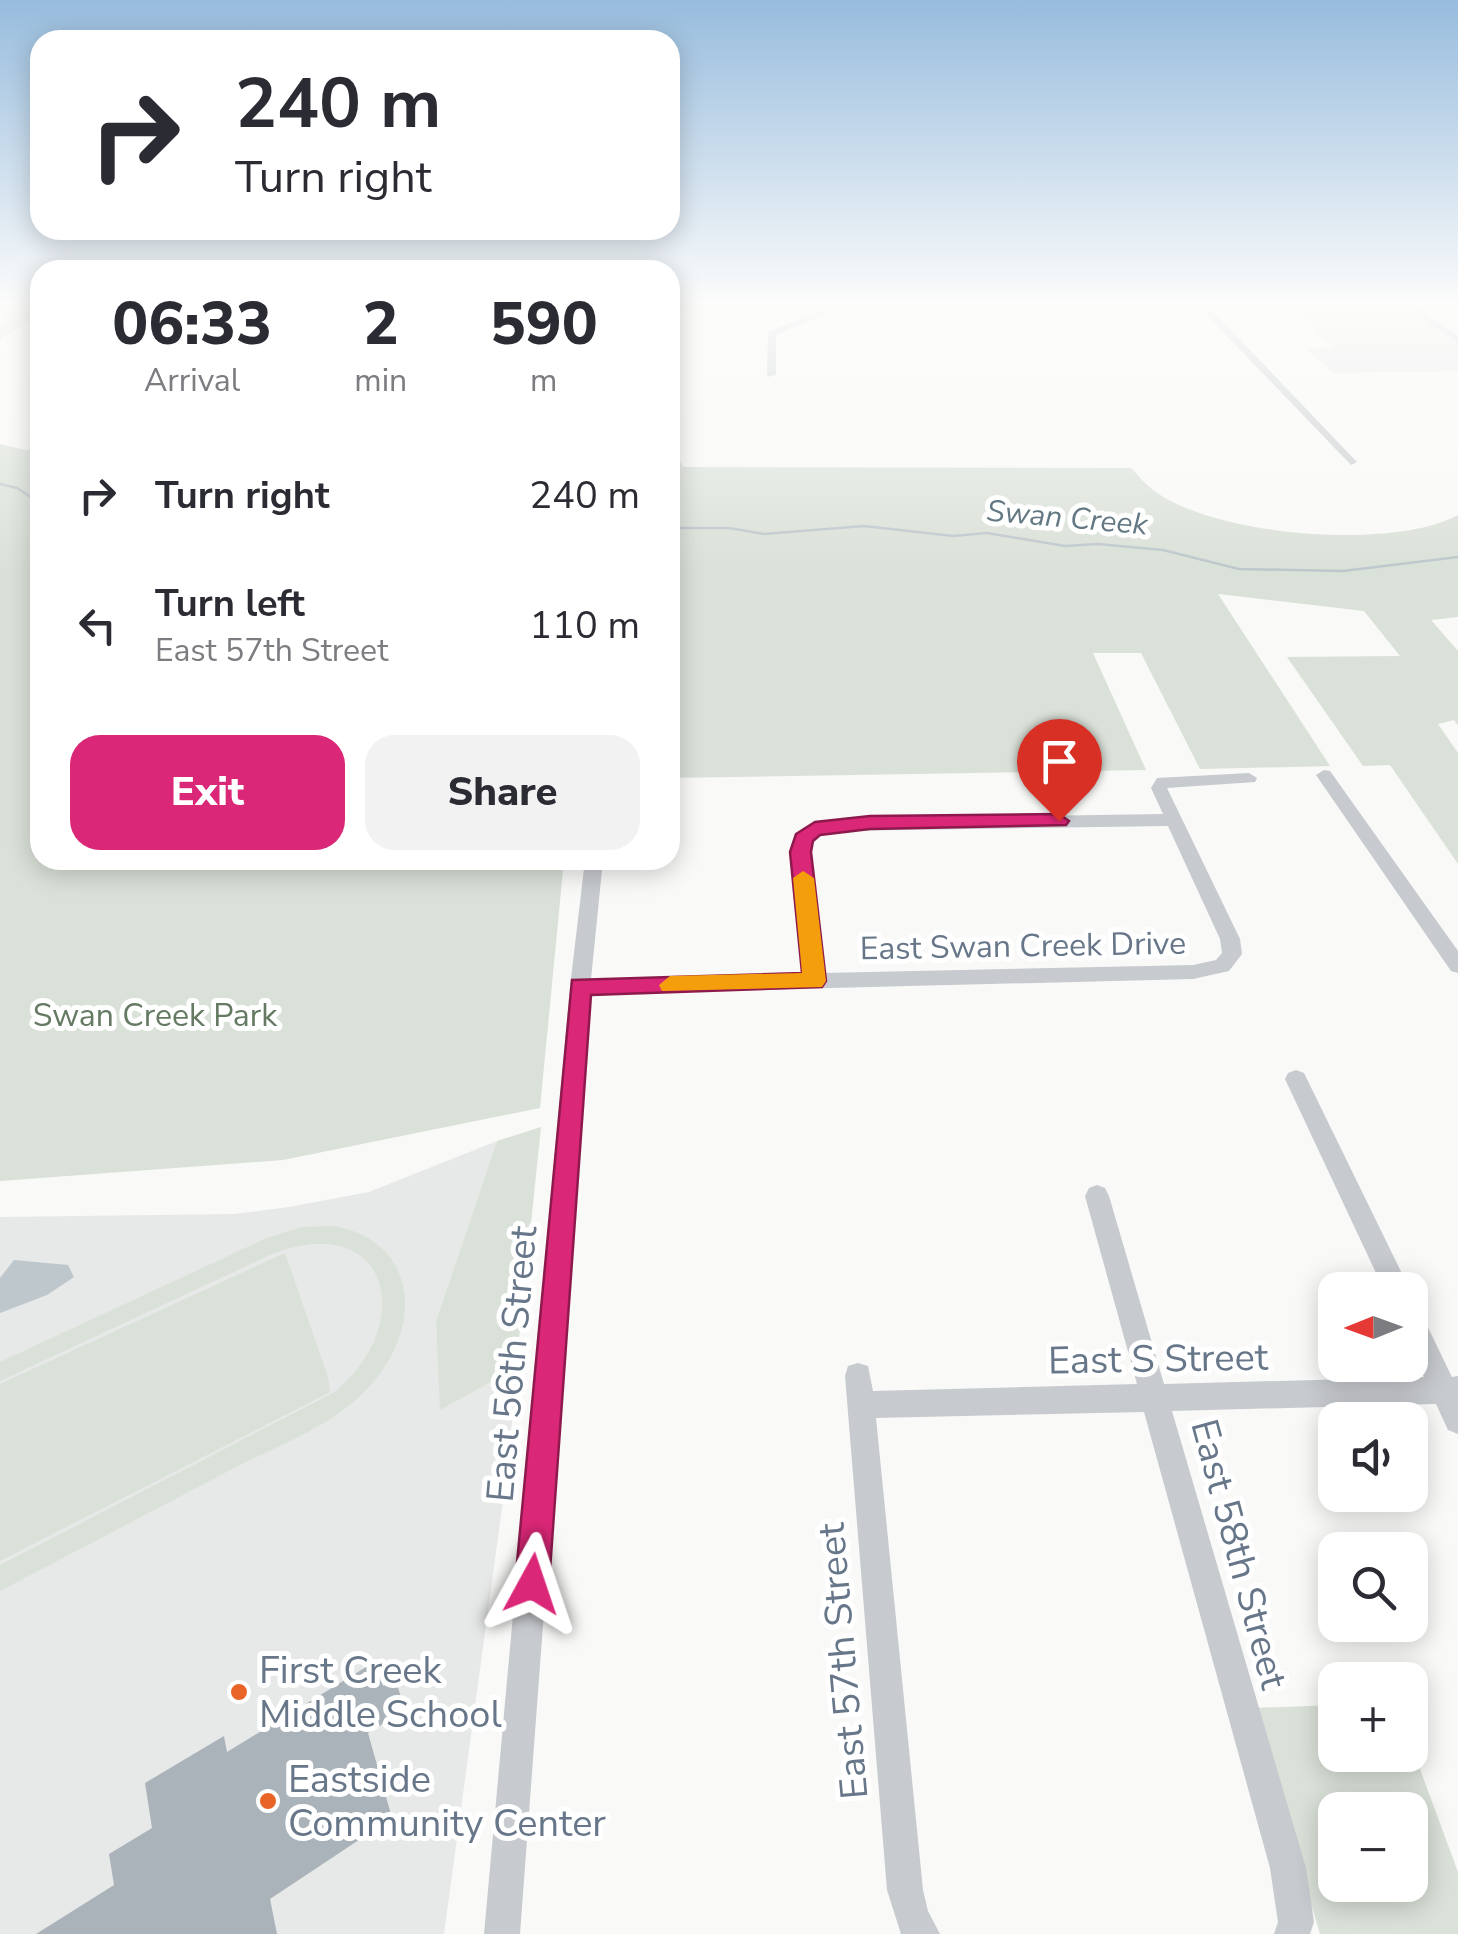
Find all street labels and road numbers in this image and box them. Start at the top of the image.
street label: East Swan Creek Drive [859,922,1187,970]
street label: East 56th Street [475,1223,550,1504]
street label: East S Street [1048,1332,1269,1386]
street label: East 58th Street [1179,1414,1300,1695]
street label: East 57th Street [805,1520,880,1801]

